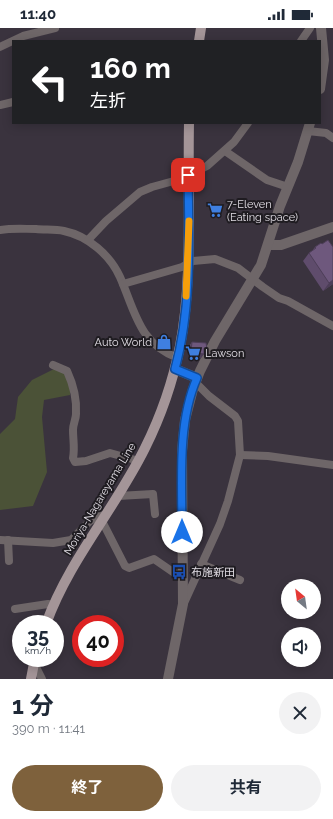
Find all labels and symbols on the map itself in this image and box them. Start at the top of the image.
pin [171,158,205,192]
place label: 7-Eleven (Eating space) [227,198,298,224]
supermarket icon: 7-Eleven (Eating space) [206,201,224,219]
shop icon: Auto World [155,333,173,351]
place label: Auto World [95,336,152,349]
supermarket icon: Lawson [184,344,202,362]
place label: Lawson [205,347,244,360]
street label: Moriya-Nagareyama Line [61,440,139,557]
position arrow [161,511,203,553]
bus stop icon: 布施新田 [170,563,188,581]
place label: 布施新田 [191,566,235,579]
north arrow [281,579,321,619]
speed limit sign: 40 [72,615,124,667]

